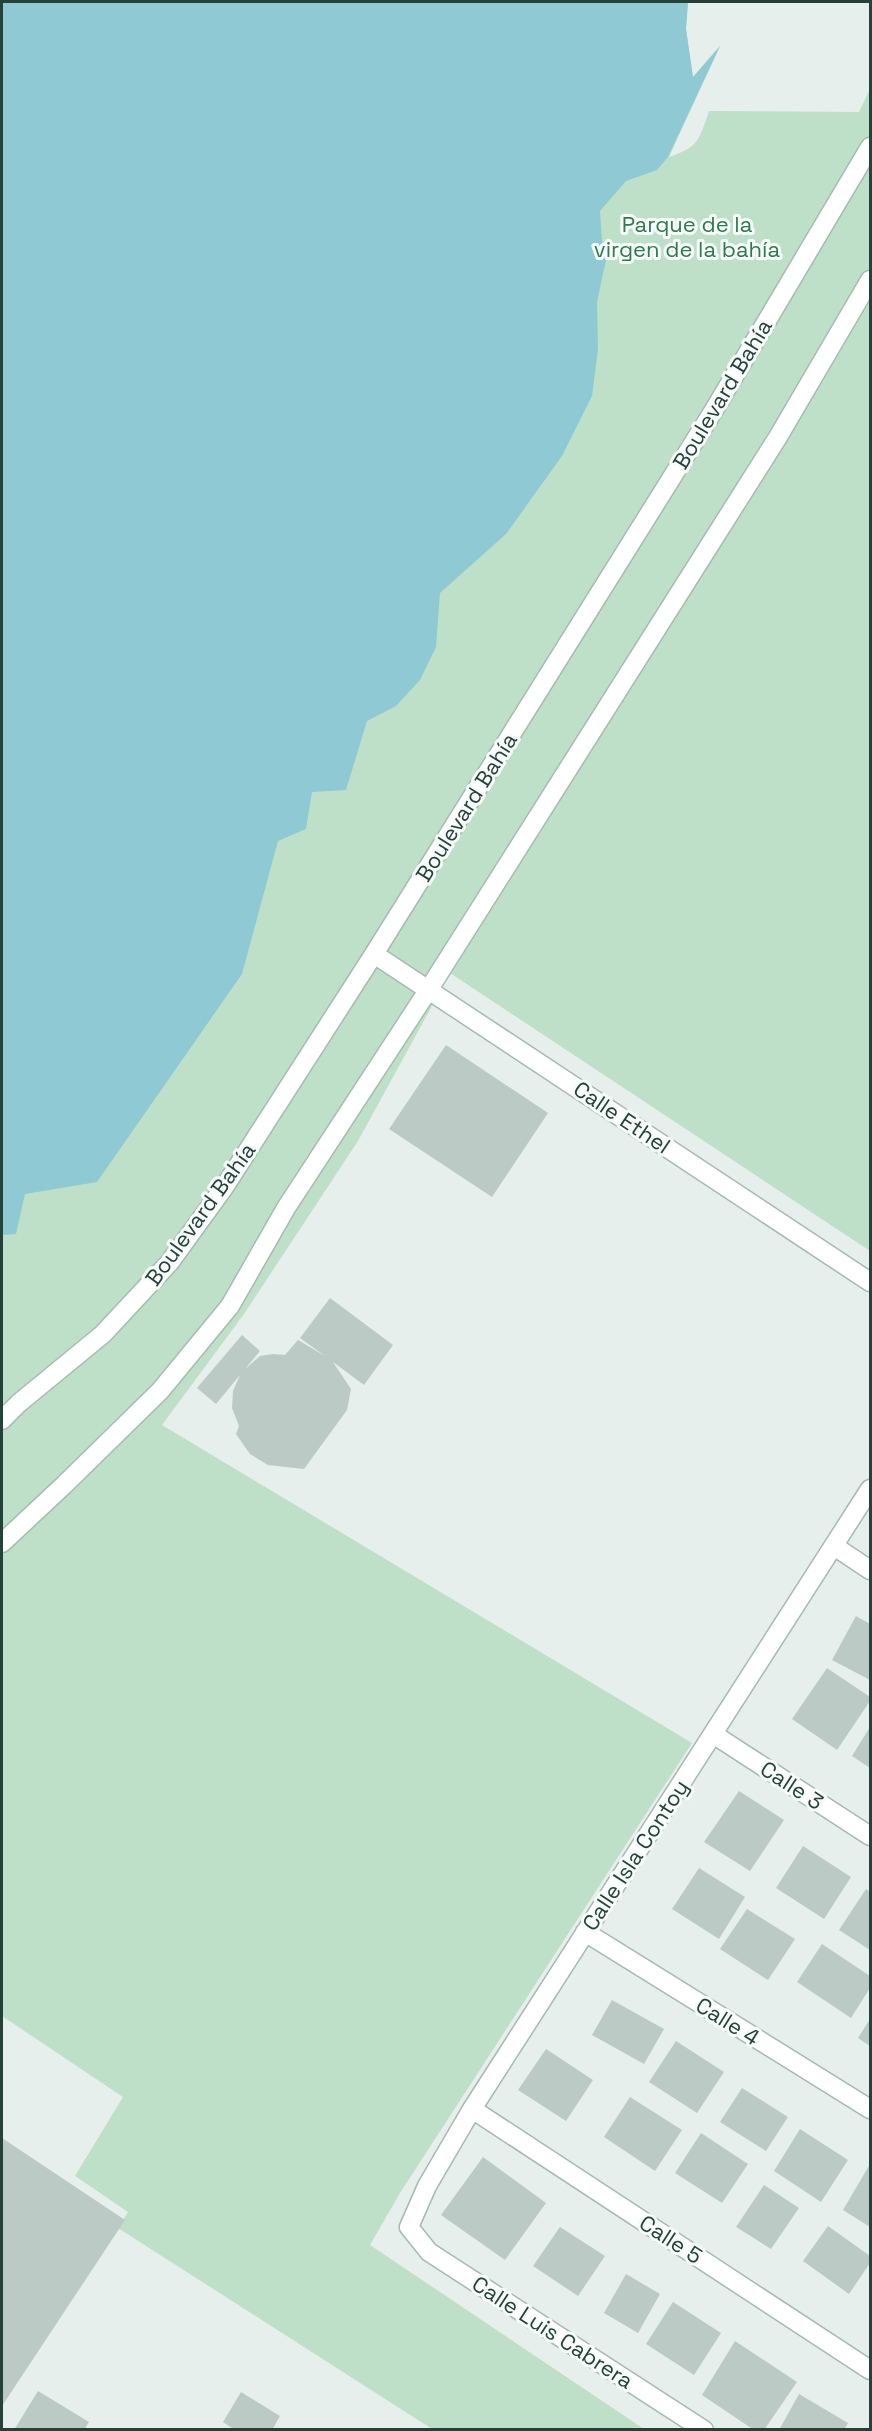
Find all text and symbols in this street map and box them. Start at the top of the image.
park label: Parque de la virgen de la bahía [594,210,781,263]
street label: Boulevard Bahía [666,314,778,474]
street label: Boulevard Bahía [409,727,523,887]
street label: Calle Ethel [568,1074,676,1160]
street label: Boulevard Bahía [139,1137,262,1291]
street label: Calle 3 [755,1754,829,1816]
street label: Calle Isla Contoy [576,1774,694,1936]
street label: Calle 4 [691,1991,765,2052]
street label: Calle 5 [634,2208,708,2270]
street label: Calle Luis Cabrera [467,2269,639,2395]

